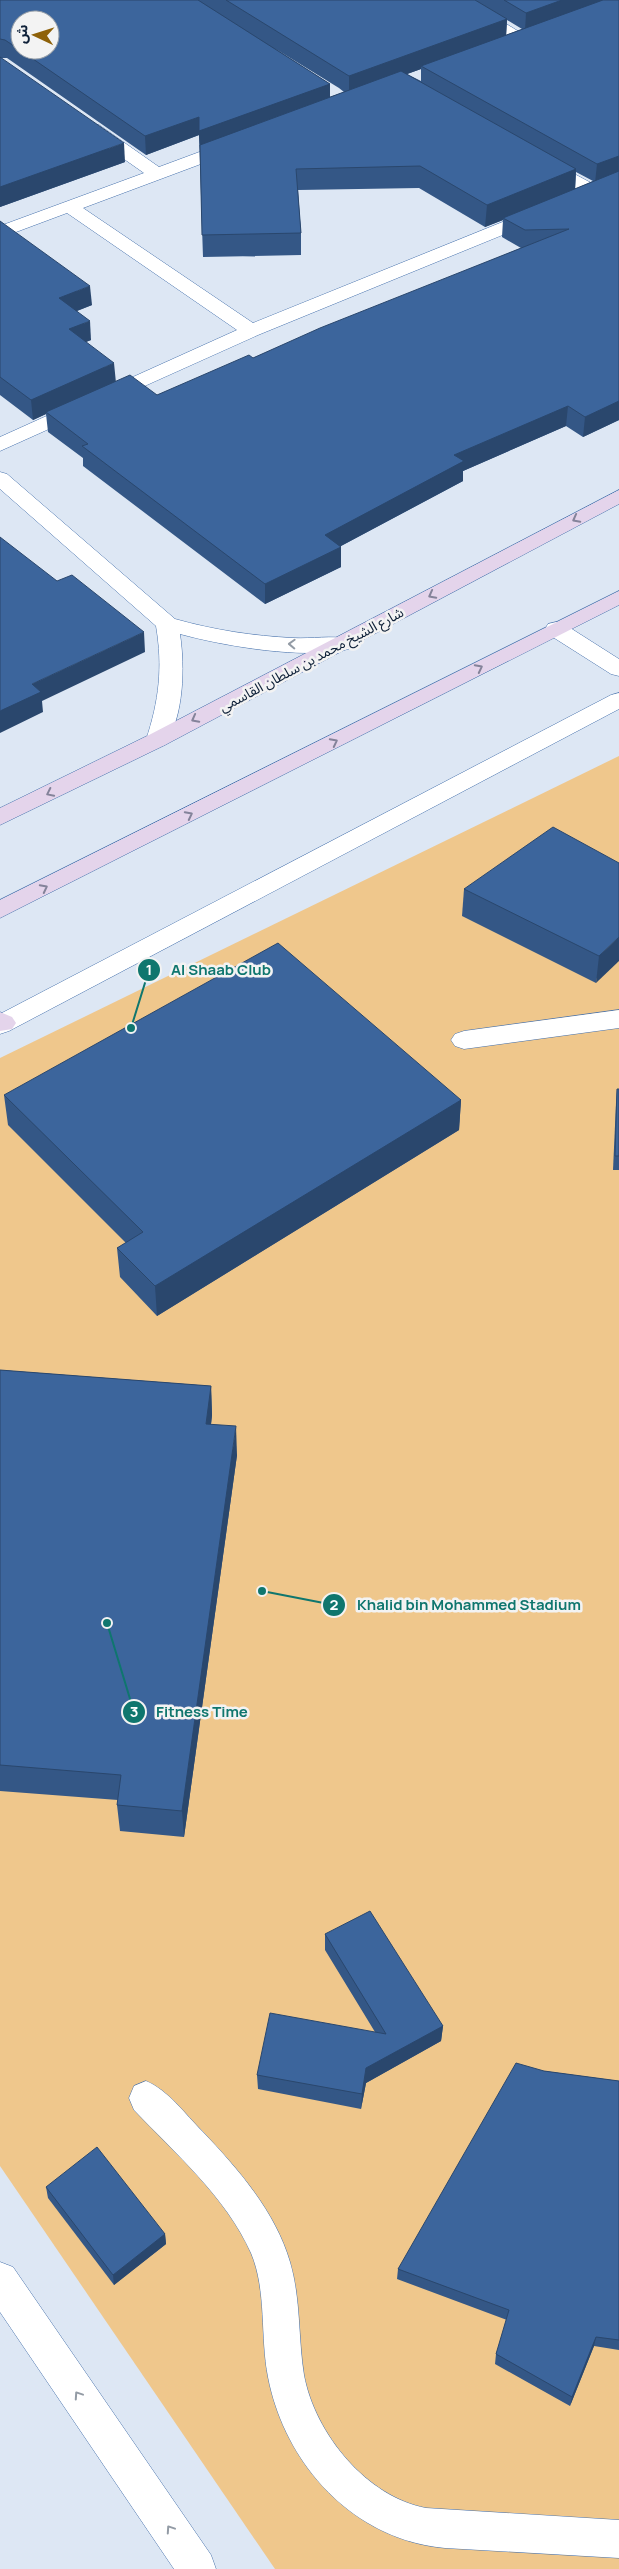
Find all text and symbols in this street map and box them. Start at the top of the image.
north arrow [10,10,60,60]
text: ش [11,24,32,44]
one-way arrow [572,513,581,523]
one-way arrow [428,589,437,599]
street label: شارع الشيخ محمد بن سلطان القاسمي [215,602,408,718]
one-way arrow [288,639,296,650]
one-way arrow [474,664,483,674]
one-way arrow [192,713,201,723]
one-way arrow [329,737,338,748]
one-way arrow [46,786,55,797]
one-way arrow [183,811,192,821]
one-way arrow [38,884,47,894]
callout: Al Shaab Club [136,955,281,985]
text: 1 [146,959,152,980]
text: Al Shaab Club [171,959,271,980]
callout: Khalid bin Mohammed Stadium [322,1590,591,1620]
text: 2 [330,1594,339,1615]
text: Khalid bin Mohammed Stadium [357,1594,581,1615]
callout: Fitness Time [121,1697,258,1727]
text: 3 [130,1701,138,1722]
text: Fitness Time [156,1701,248,1722]
one-way arrow [75,2391,84,2400]
one-way arrow [166,2525,176,2534]

